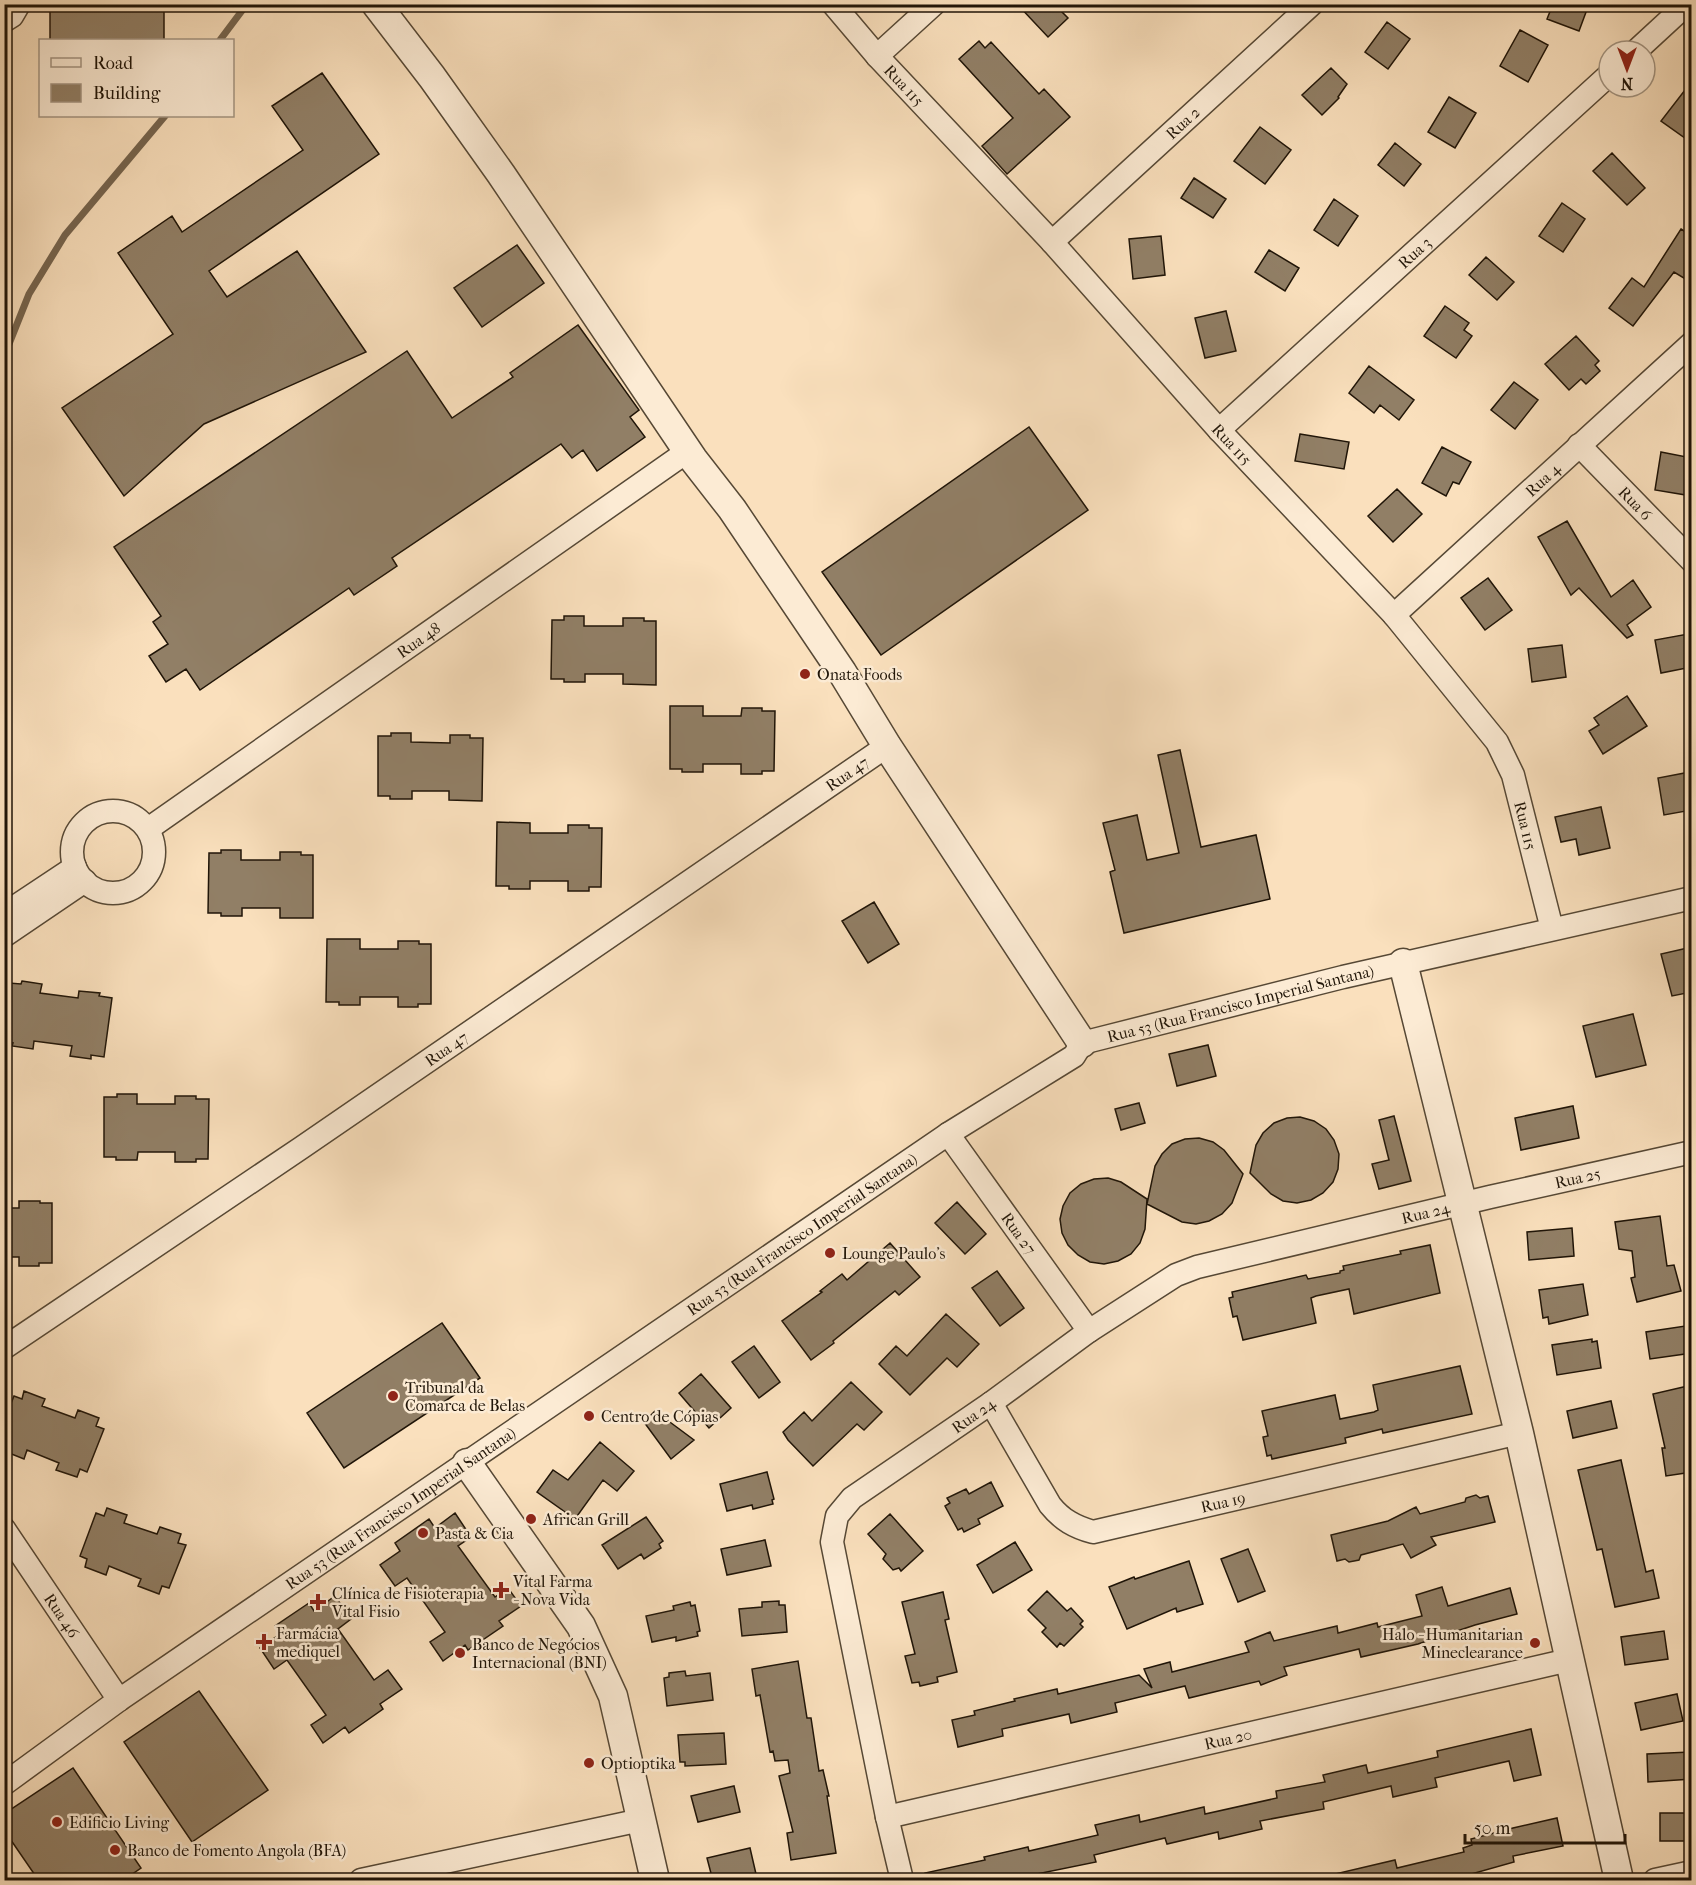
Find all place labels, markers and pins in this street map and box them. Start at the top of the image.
place label: Onata Foods [817,665,902,684]
marker: Onata Foods [798,667,812,681]
place label: Lounge Paulo's [842,1244,946,1263]
marker: Lounge Paulo's [823,1246,837,1260]
place label: Tribunal da Comarca de Belas [405,1378,525,1415]
marker: Tribunal da Comarca de Belas [386,1389,400,1403]
place label: Centro de Cópias [601,1407,719,1426]
marker: Centro de Cópias [582,1409,596,1423]
place label: African Grill [542,1510,630,1529]
marker: African Grill [524,1512,538,1526]
place label: Pasta & Cia [435,1524,514,1543]
marker: Pasta & Cia [416,1526,430,1540]
place label: Vital Farma - Nova Vida [512,1572,593,1609]
marker: Vital Farma - Nova Vida [494,1583,508,1597]
place label: Clínica de Fisioterapia Vital Fisio [331,1584,485,1621]
marker: Clínica de Fisioterapia Vital Fisio [309,1593,327,1611]
place label: Farmácia mediquel [276,1624,341,1661]
place label: Halo - Humanitarian Mineclearance [1382,1625,1524,1662]
marker: Farmácia mediquel [257,1635,271,1649]
place label: Banco de Negócios Internacional (BNI) [472,1635,607,1672]
marker: Halo - Humanitarian Mineclearance [1528,1636,1542,1650]
marker: Banco de Negócios Internacional (BNI) [453,1646,467,1660]
place label: Optioptika [601,1754,676,1773]
marker: Optioptika [582,1756,596,1770]
place label: Edificio Living [69,1813,169,1832]
marker: Edificio Living [50,1815,64,1829]
place label: Banco de Fomento Angola (BFA) [127,1841,346,1860]
marker: Banco de Fomento Angola (BFA) [108,1843,122,1857]

